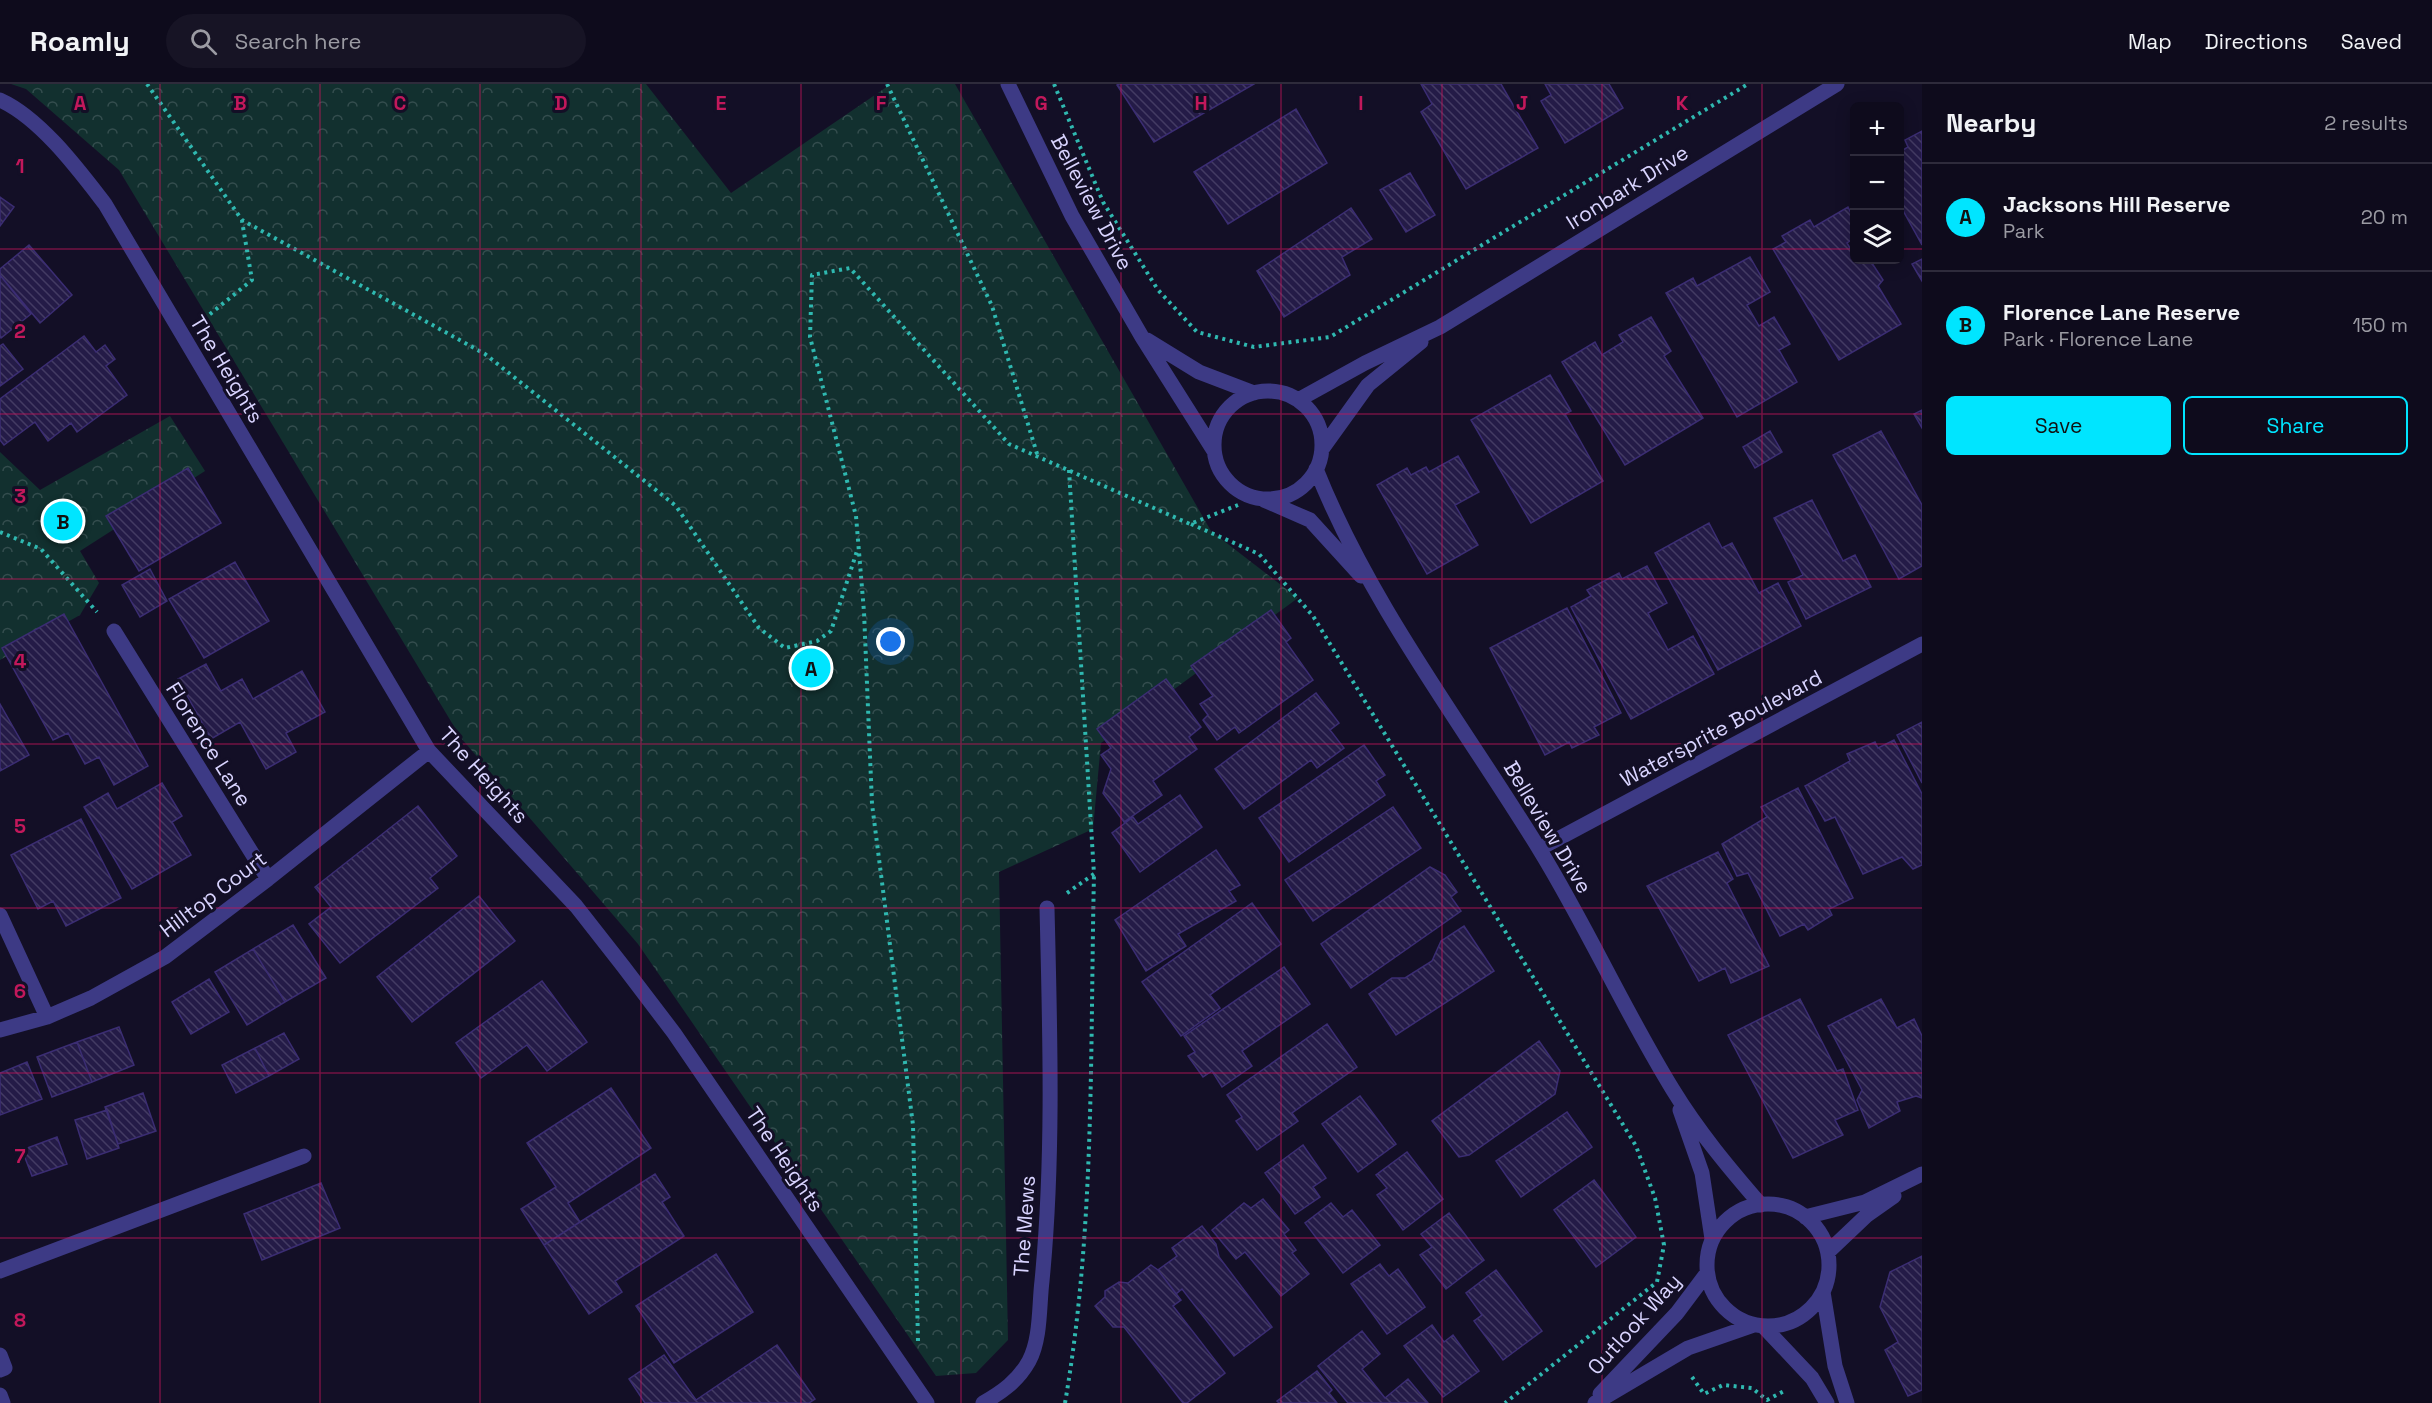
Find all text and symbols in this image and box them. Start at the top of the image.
search box [166,14,586,68]
text: Roamly [30,23,130,59]
icon: search [187,25,220,58]
text: Search here [235,27,361,55]
text: Map [2128,28,2172,55]
text: Directions [2205,28,2308,55]
text: Saved [2341,28,2402,55]
text: A [74,90,87,116]
text: B [233,90,247,116]
text: C [394,90,407,116]
text: D [554,90,568,116]
text: E [715,90,727,116]
text: F [876,90,887,116]
text: G [1034,90,1048,116]
text: H [1194,90,1208,116]
text: I [1358,90,1364,116]
text: J [1516,90,1528,116]
text: K [1676,90,1689,116]
map controls [1850,102,1904,264]
button: + [1850,102,1904,156]
text: Nearby [1946,106,2036,140]
text: 2 results [2324,110,2408,136]
street label: Belleview Drive [1045,130,1139,274]
street label: Ironbark Drive [1561,139,1693,235]
text: 1 [15,153,25,179]
button: − [1850,156,1904,210]
text: Jacksons Hill Reserve [2003,190,2230,218]
text: A [1959,204,1972,230]
text: 20 m [2361,204,2408,230]
button: layers [1850,210,1904,264]
text: Park [2003,218,2045,244]
text: Florence Lane Reserve [2003,298,2240,326]
street label: The Heights [184,310,270,428]
text: B [1959,312,1972,338]
text: 150 m [2353,312,2408,338]
text: 2 [14,318,26,344]
text: Park · Florence Lane [2003,326,2193,352]
button: Save [1946,396,2171,455]
button: Share [2183,396,2408,455]
text: 3 [14,483,26,509]
pin: B [44,498,82,544]
your location [876,627,905,656]
pin: A [792,646,830,690]
text: 4 [14,648,27,674]
street label: Watersprite Boulevard [1615,663,1827,793]
street label: Florence Lane [160,677,258,811]
street label: The Heights [433,721,535,829]
street label: Belleview Drive [1498,756,1598,898]
text: 5 [14,813,26,839]
street label: Hilltop Court [154,845,272,943]
text: 6 [14,978,26,1004]
street label: The Heights [740,1101,830,1217]
text: 7 [14,1143,26,1169]
street label: The Mews [1007,1175,1041,1277]
street label: Outlook Way [1581,1268,1687,1380]
text: 8 [14,1307,26,1333]

